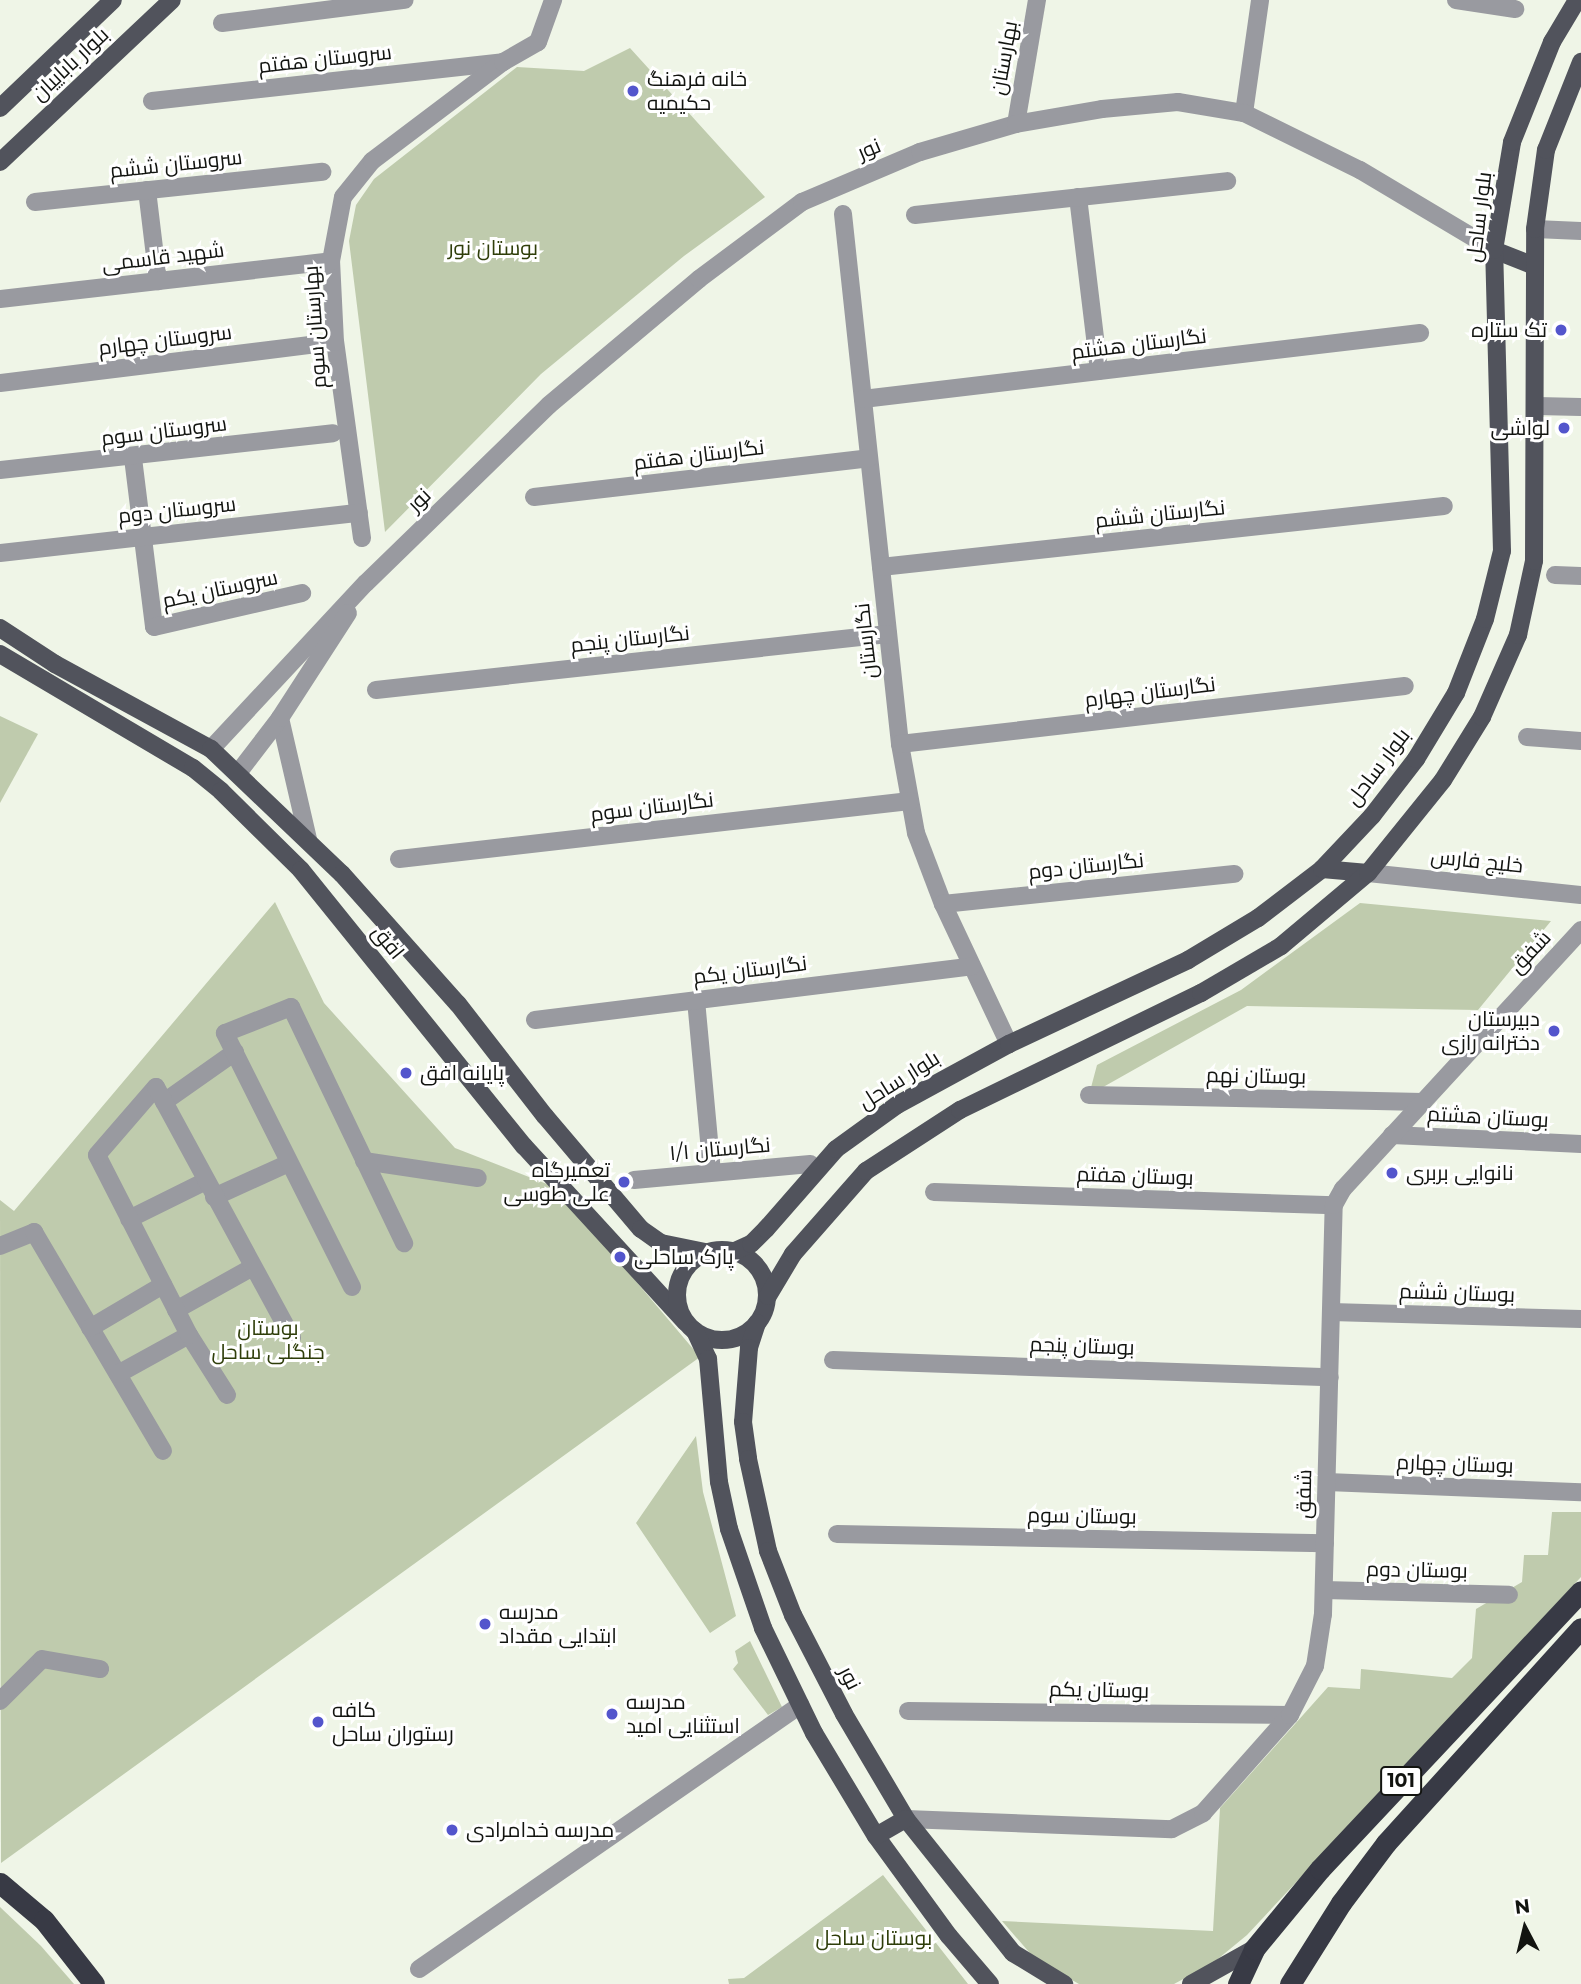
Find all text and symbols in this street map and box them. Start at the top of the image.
street label: بهارستان [985,19,1023,97]
street label: بلوار باباییان [26,22,114,106]
street label: سروستان هفتم [257,39,393,79]
place label: خانه فرهنگ حکیمیه [647,66,747,116]
marker: خانه فرهنگ حکیمیه [625,83,641,99]
street label: نور [853,133,885,165]
street label: سروستان ششم [108,145,244,183]
street label: بلوار ساحل [1461,170,1497,264]
park label: بوستان نور [448,235,538,261]
street label: شهید قاسمی [100,237,226,277]
street label: بهارستان سوم [298,265,332,389]
place label: تک ستاره [1471,317,1547,343]
street label: سروستان چهارم [97,319,233,361]
marker: تک ستاره [1553,322,1569,338]
street label: نگارستان هشتم [1070,323,1208,365]
street label: سروستان سوم [100,411,228,451]
place label: لواشی [1491,415,1550,441]
marker: لواشی [1556,420,1572,436]
street label: نگارستان هفتم [632,434,766,476]
street label: نور [402,483,436,517]
street label: سروستان دوم [117,491,237,529]
street label: نگارستان ششم [1094,495,1226,533]
street label: سروستان یکم [160,564,280,614]
street label: نگارستان [850,602,882,680]
street label: نگارستان پنجم [569,620,691,658]
street label: نگارستان چهارم [1083,671,1217,713]
street label: بلوار ساحل [1341,723,1415,811]
street label: نگارستان سوم [589,787,715,827]
street label: خلیج فارس [1430,844,1524,878]
street label: نگارستان دوم [1027,847,1145,885]
street label: افق [367,920,409,964]
street label: شفق [1504,925,1556,979]
street label: نگارستان یکم [692,951,808,989]
place label: دبیرستان دخترانه رازی [1441,1006,1540,1056]
marker: دبیرستان دخترانه رازی [1546,1023,1562,1039]
street label: بلوار ساحل [854,1045,944,1115]
place label: پایانه افق [420,1060,504,1086]
street label: بوستان نهم [1206,1063,1306,1089]
marker: پایانه افق [398,1065,414,1081]
street label: بوستان هشتم [1427,1101,1549,1133]
street label: نگارستان ۱/۱ [668,1132,772,1166]
place label: تعمیرگاه علی طوسی [503,1157,610,1207]
place label: نانوایی بربری [1406,1160,1513,1186]
street label: بوستان هفتم [1076,1161,1194,1191]
marker: نانوایی بربری [1384,1165,1400,1181]
marker: تعمیرگاه علی طوسی [616,1174,632,1190]
place label: پارک ساحلی [634,1244,734,1270]
marker: پارک ساحلی [612,1249,628,1265]
street label: بوستان ششم [1398,1278,1516,1308]
park label: بوستان جنگلی ساحل [211,1315,325,1365]
street label: بوستان پنجم [1029,1332,1135,1360]
street label: بوستان چهارم [1396,1449,1514,1479]
street label: شفق [1291,1469,1317,1519]
street label: بوستان سوم [1027,1502,1137,1530]
street label: بوستان دوم [1366,1557,1468,1583]
place label: مدرسه ابتدایی مقداد [499,1599,617,1649]
marker: مدرسه ابتدایی مقداد [477,1616,493,1632]
street label: نور [833,1662,867,1694]
street label: بوستان یکم [1049,1677,1149,1703]
place label: مدرسه استثنایی امید [626,1689,740,1739]
place label: کافه رستوران ساحل [332,1697,454,1747]
marker: مدرسه استثنایی امید [604,1706,620,1722]
marker: کافه رستوران ساحل [310,1714,326,1730]
road number: 101 [1380,1765,1422,1796]
place label: مدرسه خدامرادی [466,1817,614,1843]
marker: مدرسه خدامرادی [444,1822,460,1838]
north arrow [1490,1893,1560,1963]
text: N [1513,1894,1531,1919]
park label: بوستان ساحل [816,1925,932,1951]

